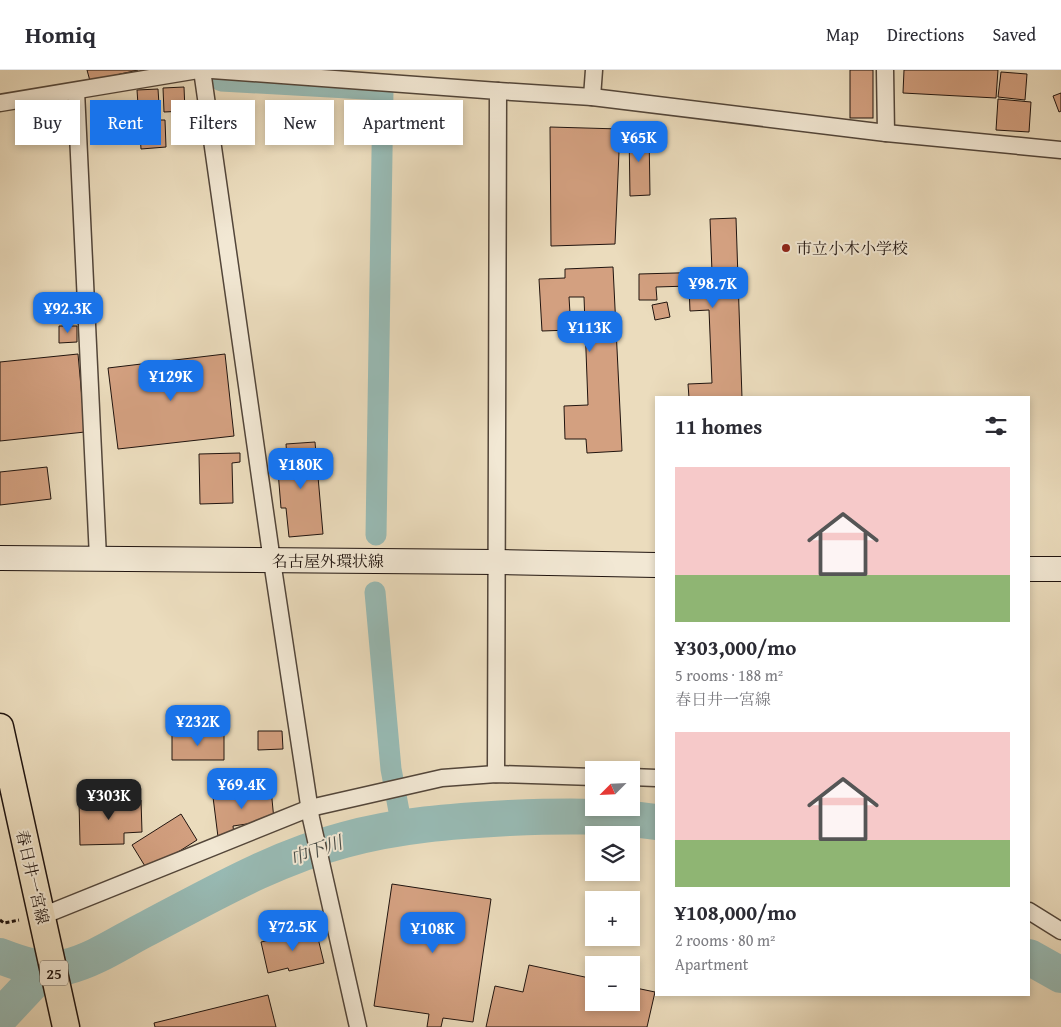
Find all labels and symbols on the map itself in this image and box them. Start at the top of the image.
pin: ¥65K [609,121,669,163]
place label: 市立小木小学校 [796,236,908,260]
marker: 市立小木小学校 [780,242,792,254]
pin: ¥98.7K [672,266,754,309]
pin: ¥92.3K [27,292,109,334]
pin: ¥113K [555,310,625,353]
pin: ¥129K [136,360,206,402]
pin: ¥180K [266,448,336,490]
street label: 名古屋外環状線 [272,549,384,573]
pin: ¥232K [163,704,233,747]
north arrow [585,761,640,816]
pin: ¥69.4K [201,768,283,810]
pin: ¥303K [74,778,144,821]
street label: 春日井一宮線 [11,828,55,926]
water label: 巾下川 [286,828,348,872]
pin: ¥72.5K [252,910,334,952]
pin: ¥108K [398,912,468,954]
road number: 25 [40,960,68,986]

